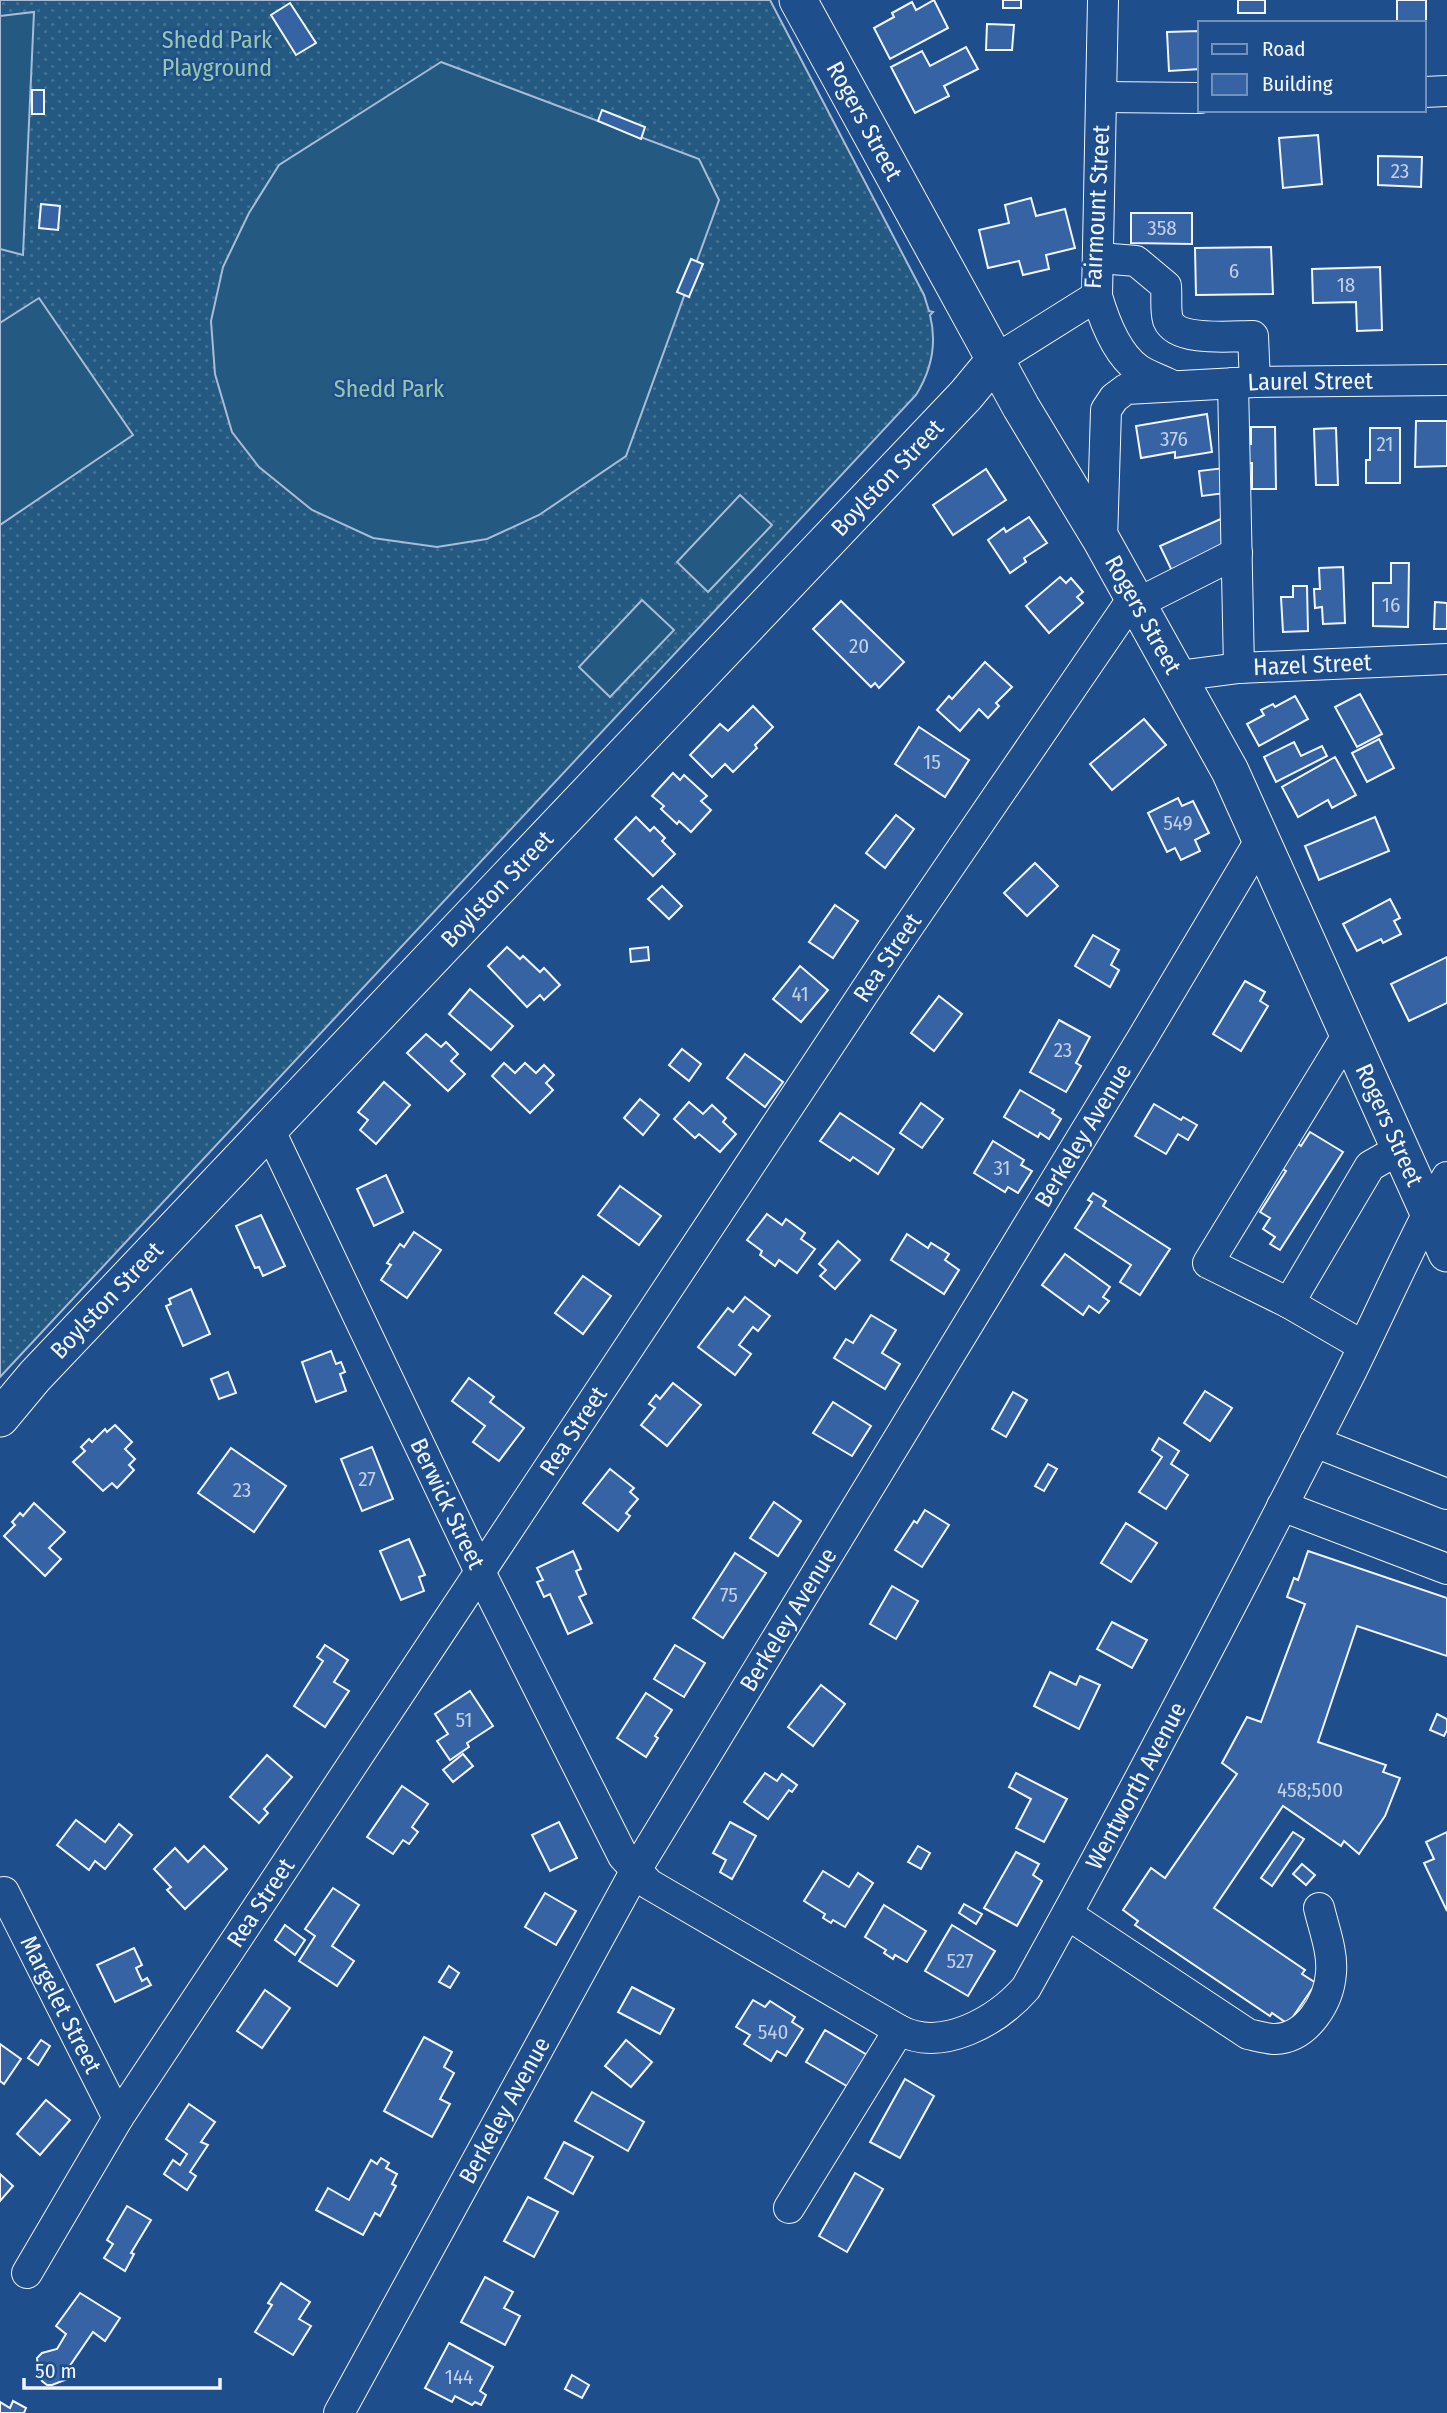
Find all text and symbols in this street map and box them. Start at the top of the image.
legend [1198,21,1426,112]
park label: Shedd Park Playground [162,26,273,82]
text: Road [1262,36,1306,62]
street label: Rogers Street [821,57,908,185]
text: Building [1262,71,1333,97]
street label: Fairmount Street [1079,124,1115,290]
house number: 23 [1391,158,1409,184]
house number: 358 [1147,215,1177,241]
house number: 6 [1229,258,1239,284]
house number: 18 [1337,272,1355,298]
street label: Laurel Street [1247,367,1373,396]
park label: Shedd Park [334,375,445,403]
street label: Boylston Street [825,413,949,542]
house number: 376 [1160,426,1188,452]
house number: 21 [1377,431,1394,457]
street label: Rogers Street [1099,551,1187,679]
house number: 16 [1382,592,1400,618]
house number: 20 [849,633,869,659]
street label: Hazel Street [1253,648,1372,681]
house number: 15 [923,749,941,775]
house number: 549 [1163,810,1193,836]
street label: Boylston Street [435,825,559,953]
street label: Rea Street [848,908,927,1007]
house number: 41 [791,981,809,1007]
house number: 23 [1054,1037,1072,1063]
street label: Berkeley Avenue [1029,1059,1137,1212]
street label: Rogers Street [1350,1059,1429,1191]
house number: 31 [993,1155,1011,1181]
street label: Boylston Street [45,1236,169,1365]
street label: Rea Street [534,1381,613,1481]
street label: Berwick Street [404,1434,491,1574]
house number: 27 [358,1466,376,1492]
house number: 23 [233,1477,251,1503]
street label: Berkeley Avenue [734,1543,843,1696]
house number: 75 [720,1582,738,1608]
street label: Wentworth Avenue [1080,1698,1192,1874]
house number: 51 [456,1707,472,1733]
house number: 458;500 [1277,1777,1343,1803]
street label: Rea Street [221,1853,300,1953]
street label: Margelet Street [14,1931,107,2078]
house number: 527 [946,1948,974,1974]
house number: 540 [758,2019,788,2045]
street label: Berkeley Avenue [453,2032,556,2188]
scale bar [24,2346,220,2390]
text: 50 m [35,2358,77,2384]
house number: 144 [445,2364,473,2390]

